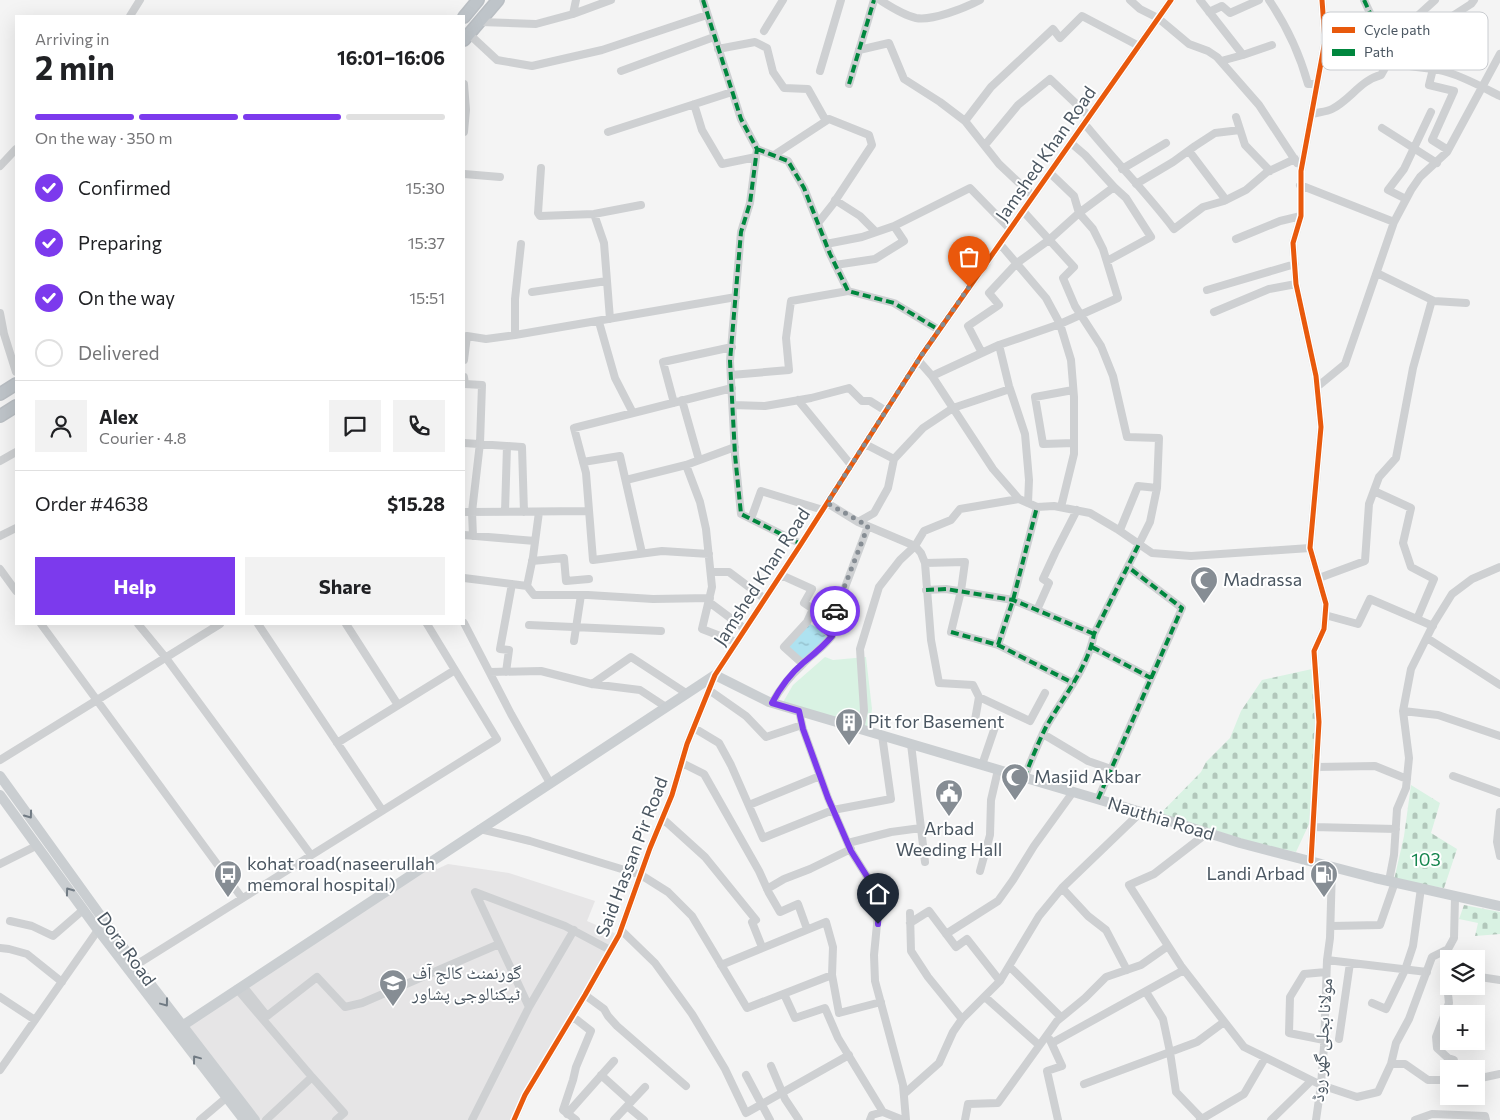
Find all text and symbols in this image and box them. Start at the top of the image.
legend [1322,12,1488,70]
text: Cycle path [1364,21,1430,38]
text: Arriving in [35,29,109,48]
text: Path [1364,43,1394,60]
text: 16:01–16:06 [337,46,445,69]
text: 2 min [35,47,115,87]
street label: Jamshed Khan Road [990,82,1100,225]
text: On the way · 350 m [35,128,172,147]
icon: check [35,174,63,202]
text: Confirmed [78,176,171,199]
text: 15:30 [406,178,445,197]
icon: check [35,229,63,257]
text: Preparing [78,231,162,254]
text: 15:37 [408,233,445,252]
pin [948,236,990,287]
icon: bag [955,243,983,271]
icon: check [35,284,63,312]
text: On the way [78,286,175,309]
text: 15:51 [409,288,445,307]
text: Delivered [78,341,159,364]
button: person [35,400,87,452]
button: chat [329,400,381,452]
button: phone [393,400,445,452]
text: Alex [99,405,139,428]
text: Courier · 4.8 [99,428,186,447]
text: Order #4638 [35,492,148,515]
text: $15.28 [387,492,445,515]
street label: Jamshed Khan Road [708,503,814,649]
button: Help [35,557,235,615]
button: Share [245,557,445,615]
mosque icon: Madrassa [1189,565,1219,604]
place label: Madrassa [1223,568,1302,590]
courier [810,586,860,636]
icon: car [821,597,849,625]
building icon: Pit for Basement [834,707,864,746]
place label: Pit for Basement [868,710,1004,732]
mosque icon: Masjid Akbar [1000,762,1030,801]
place label: Masjid Akbar [1034,765,1141,787]
street label: Said Hassan Pir Road [590,774,672,940]
public building icon: Arbad Weeding Hall [934,778,964,817]
street label: Nauthia Road [1105,791,1217,845]
one-way arrow [23,809,32,819]
place label: Arbad Weeding Hall [896,817,1002,860]
park label: 103 [1411,848,1441,870]
place label: kohat road(naseerullah memoral hospital) [247,852,435,895]
bus stop icon: kohat road(naseerullah memoral hospital) [213,859,243,898]
fuel station icon: Landi Arbad [1309,859,1339,898]
place label: Landi Arbad [1206,862,1305,884]
pin [857,873,899,924]
icon: home [864,880,892,908]
one-way arrow [66,887,75,897]
street label: Dora Road [93,907,161,990]
map controls [1440,950,1485,1105]
button: layers [1440,950,1485,995]
place label: گورنمنٹ کالج آف ٹیکنالوجی پشاور [411,961,522,1005]
school or university icon: گورنمنٹ کالج آف ٹیکنالوجی پشاور [378,968,408,1007]
street label: مولانا بجلی گھر روڈ [1306,977,1337,1103]
one-way arrow [159,997,168,1007]
button: + [1440,1005,1485,1050]
one-way arrow [194,1056,202,1065]
button: − [1440,1060,1485,1105]

